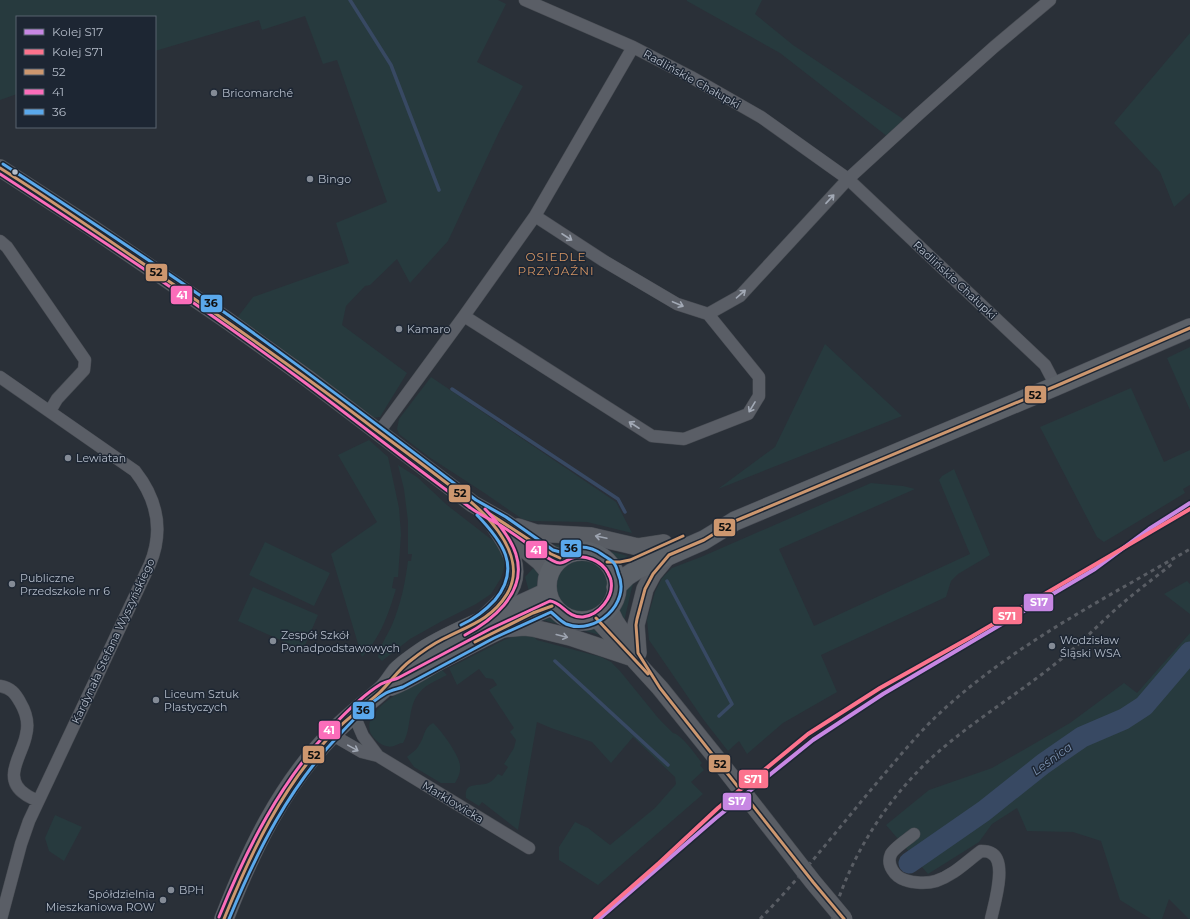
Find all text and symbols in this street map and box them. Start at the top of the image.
legend [16,16,156,128]
text: Kolej S17 [52,24,103,39]
text: Kolej S71 [52,44,103,59]
street label: Radlińskie Chałupki [641,47,743,112]
text: 52 [52,64,66,79]
text: 41 [52,84,64,99]
place label: Bricomarché [222,86,294,100]
marker: Bricomarché [209,88,219,98]
text: 36 [52,104,66,119]
unlabelled marker [10,167,20,177]
place label: Bingo [318,172,351,186]
marker: Bingo [305,174,315,184]
one-way arrow [825,194,834,204]
one-way arrow [561,233,572,241]
street label: Radlińskie Chałupki [910,238,1000,322]
district label: OSIEDLE PRZYJAŹNI [517,249,595,278]
line badge: 52 [145,263,168,282]
text: 52 [150,265,163,279]
line badge: 41 [170,285,193,305]
text: 41 [176,288,188,302]
one-way arrow [736,289,746,298]
line badge: 36 [200,294,223,313]
text: 36 [203,296,218,310]
one-way arrow [672,301,684,308]
place label: Kamaro [407,322,451,336]
marker: Kamaro [394,324,404,334]
line badge: 52 [1024,385,1047,404]
text: 52 [1029,388,1042,402]
one-way arrow [748,401,756,412]
one-way arrow [629,421,640,429]
place label: Lewiatan [76,451,126,465]
marker: Lewiatan [63,453,73,463]
line badge: 52 [448,484,471,503]
text: 52 [454,486,467,500]
line badge: 52 [713,518,736,537]
text: 52 [719,520,732,534]
one-way arrow [594,533,607,541]
line badge: 36 [560,539,582,558]
line badge: 41 [525,540,548,559]
text: 36 [563,541,578,555]
text: 41 [530,543,542,557]
street label: Kardynała Stefana Wyszyńskiego [68,556,158,726]
place label: Publiczne Przedszkole nr 6 [20,571,110,598]
marker: Publiczne Przedszkole nr 6 [7,579,17,589]
line badge: S17 [1023,593,1054,612]
text: S17 [1030,595,1048,609]
line badge: S71 [992,606,1023,625]
text: S71 [998,609,1016,623]
place label: Zespół Szkół Ponadpodstawowych [281,628,400,655]
one-way arrow [556,632,569,640]
place label: Wodzisław Śląski WSA [1060,633,1121,660]
marker: Zespół Szkół Ponadpodstawowych [268,636,278,646]
marker: Wodzisław Śląski WSA [1047,641,1057,651]
place label: Liceum Sztuk Plastyczych [164,687,239,714]
marker: Liceum Sztuk Plastyczych [151,695,161,705]
line badge: 36 [352,701,375,720]
text: 36 [355,703,370,717]
line badge: 41 [318,720,341,740]
text: 41 [323,723,335,737]
water label: Leśnica [1029,739,1075,778]
one-way arrow [347,744,359,752]
line badge: 52 [302,745,325,764]
text: 52 [308,748,321,762]
line badge: 52 [708,754,731,773]
text: 52 [714,757,727,771]
line badge: S71 [738,769,769,789]
text: S71 [744,772,762,786]
street label: Marklowicka [420,778,486,826]
line badge: S17 [722,792,752,811]
text: S17 [728,794,746,808]
place label: BPH [179,883,204,897]
marker: BPH [166,885,176,895]
place label: Spółdzielnia Mieszkaniowa ROW [46,887,155,914]
marker: Spółdzielnia Mieszkaniowa ROW [158,895,168,905]

